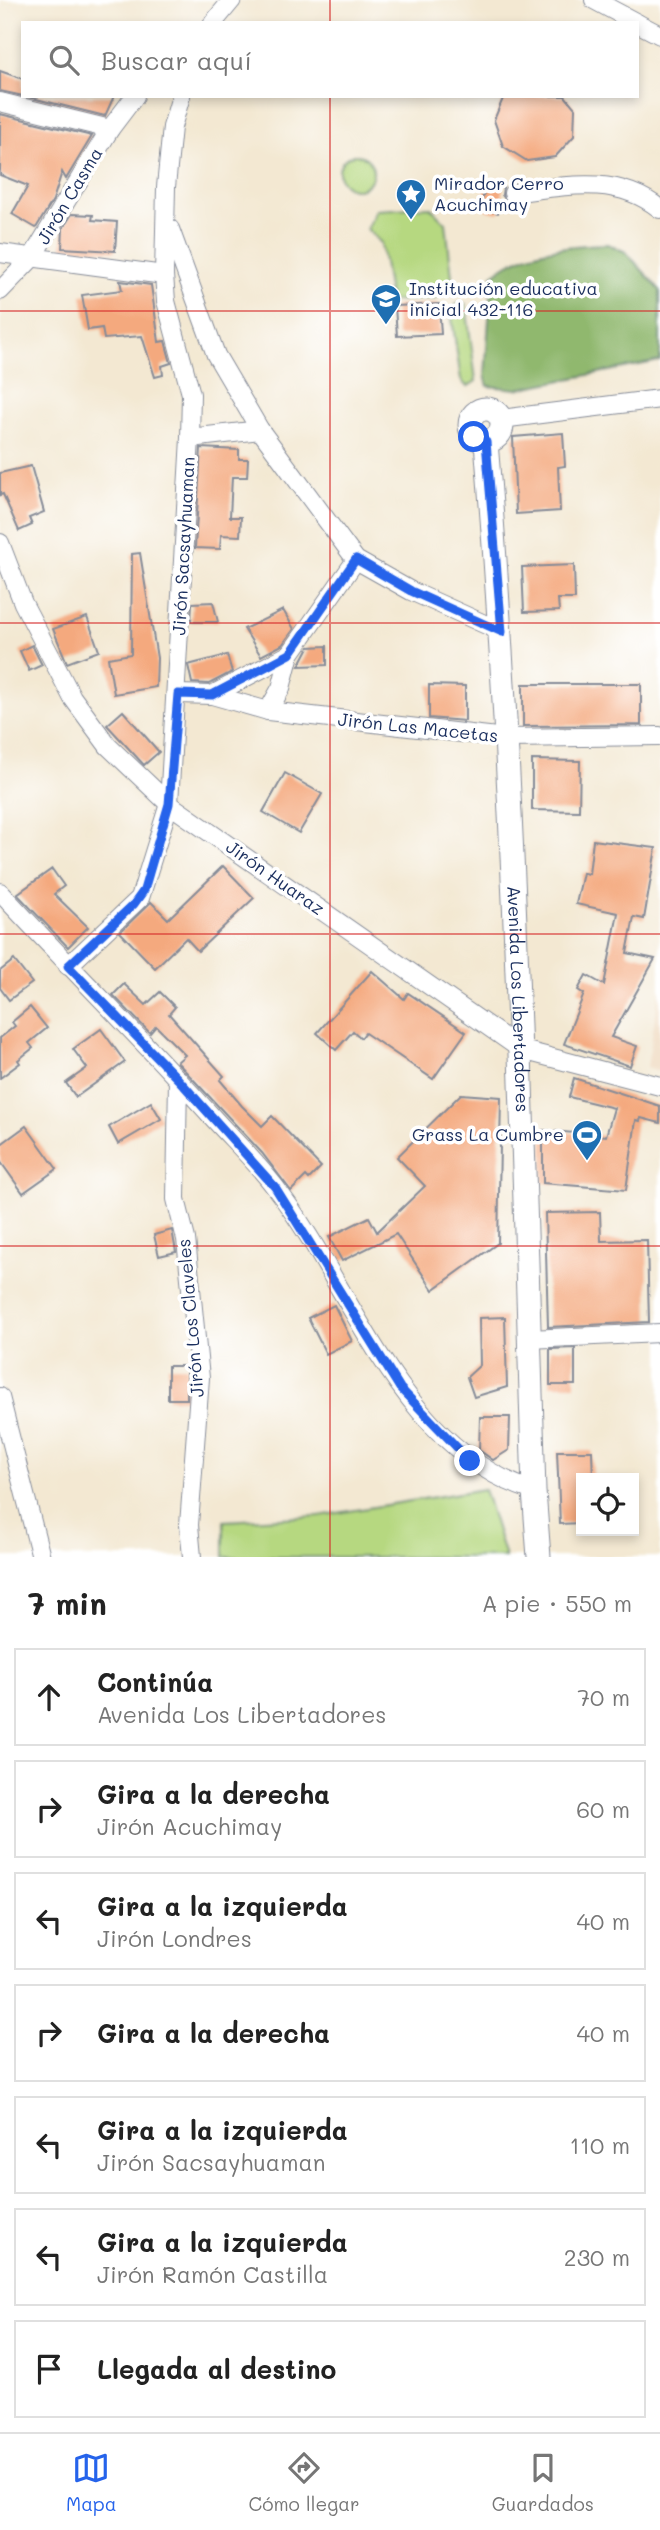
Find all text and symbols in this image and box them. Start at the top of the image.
search box [21,21,639,98]
icon: search [45,41,83,79]
text: Buscar aquí [101,43,252,77]
street label: Jirón Casma [31,142,108,248]
place label: Mirador Cerro Acuchimay [434,171,564,216]
place icon: Mirador Cerro Acuchimay [394,177,428,221]
place label: Institución educativa inicial 432-116 [409,276,598,321]
school or university icon: Institución educativa inicial 432-116 [369,282,403,326]
route start [458,421,489,452]
street label: Jirón Sacsayhuaman [166,456,200,636]
street label: Jirón Las Macetas [337,707,500,747]
street label: Jirón Huaraz [222,834,330,920]
street label: Avenida Los Libertadores [502,885,535,1113]
sports icon: Grass La Cumbre [570,1118,604,1162]
place label: Grass La Cumbre [412,1122,564,1146]
street label: Jirón Los Claveles [171,1238,209,1398]
route end [454,1445,485,1476]
map controls [576,1473,639,1536]
button: locate [576,1473,639,1536]
text: 7 min [28,1583,107,1623]
text: A pie · 550 m [482,1588,632,1618]
text: Continúa [97,1665,213,1699]
icon: ahead [30,1678,68,1716]
text: 70 m [577,1682,630,1712]
text: Avenida Los Libertadores [97,1699,387,1729]
text: Gira a la derecha [97,1777,330,1811]
icon: right [30,1790,68,1828]
text: 60 m [576,1794,630,1824]
text: Jirón Acuchimay [97,1811,282,1841]
text: Gira a la izquierda [97,1889,348,1923]
icon: left [30,1902,68,1940]
text: 40 m [577,1906,630,1936]
text: Jirón Londres [97,1923,252,1953]
icon: right [30,2014,68,2052]
text: Gira a la derecha [97,2016,330,2050]
text: 40 m [577,2018,630,2048]
text: Gira a la izquierda [97,2113,348,2147]
icon: left [30,2126,68,2164]
text: 110 m [570,2130,630,2160]
text: Jirón Sacsayhuaman [97,2147,326,2177]
text: Gira a la izquierda [97,2225,348,2259]
icon: left [30,2238,68,2276]
text: 230 m [564,2242,630,2272]
text: Jirón Ramón Castilla [97,2259,328,2289]
icon: arrive [30,2350,68,2388]
text: Llegada al destino [97,2352,336,2386]
tab: Mapa [66,2449,117,2516]
tab: Cómo llegar [249,2449,360,2516]
tab: Guardados [492,2449,594,2516]

